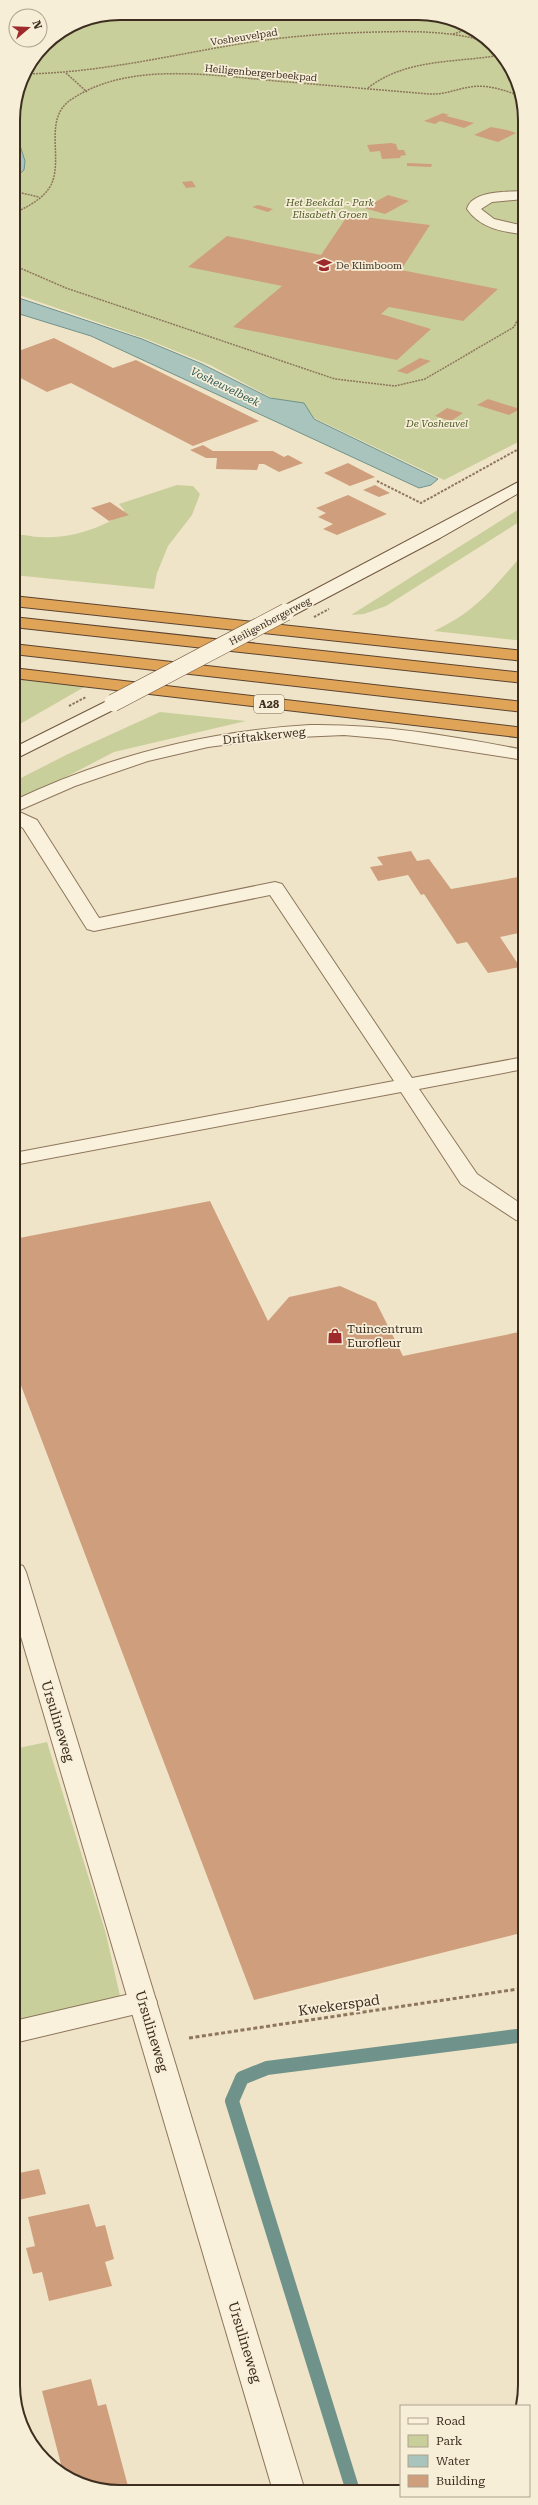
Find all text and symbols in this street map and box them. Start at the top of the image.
north arrow [8,8,48,48]
text: N [29,19,45,32]
street label: Vosheuvelpad [210,26,279,48]
street label: Heiligenbergerbeekpad [204,63,318,83]
park label: Het Beekdal - Park Elisabeth Groen [285,197,375,220]
school or university icon: De Klimboom [315,256,333,274]
place label: De Klimboom [336,260,402,271]
water label: Vosheuvelbeek [188,365,262,409]
park label: De Vosheuvel [405,418,468,429]
street label: Heiligenbergerweg [227,595,313,647]
road number: A28 [254,695,284,713]
street label: Driftakkerweg [222,725,306,747]
place label: Tuincentrum Eurofleur [347,1322,423,1350]
shop icon: Tuincentrum Eurofleur [326,1327,344,1345]
street label: Ursulineweg [38,1678,78,1764]
street label: Ursulineweg [132,1988,172,2074]
street label: Kwekerspad [297,1991,381,2019]
street label: Ursulineweg [225,2299,265,2385]
legend [400,2405,530,2497]
text: Road [436,2414,466,2428]
text: Park [436,2434,463,2448]
text: Water [436,2454,470,2468]
text: Building [436,2474,485,2488]

